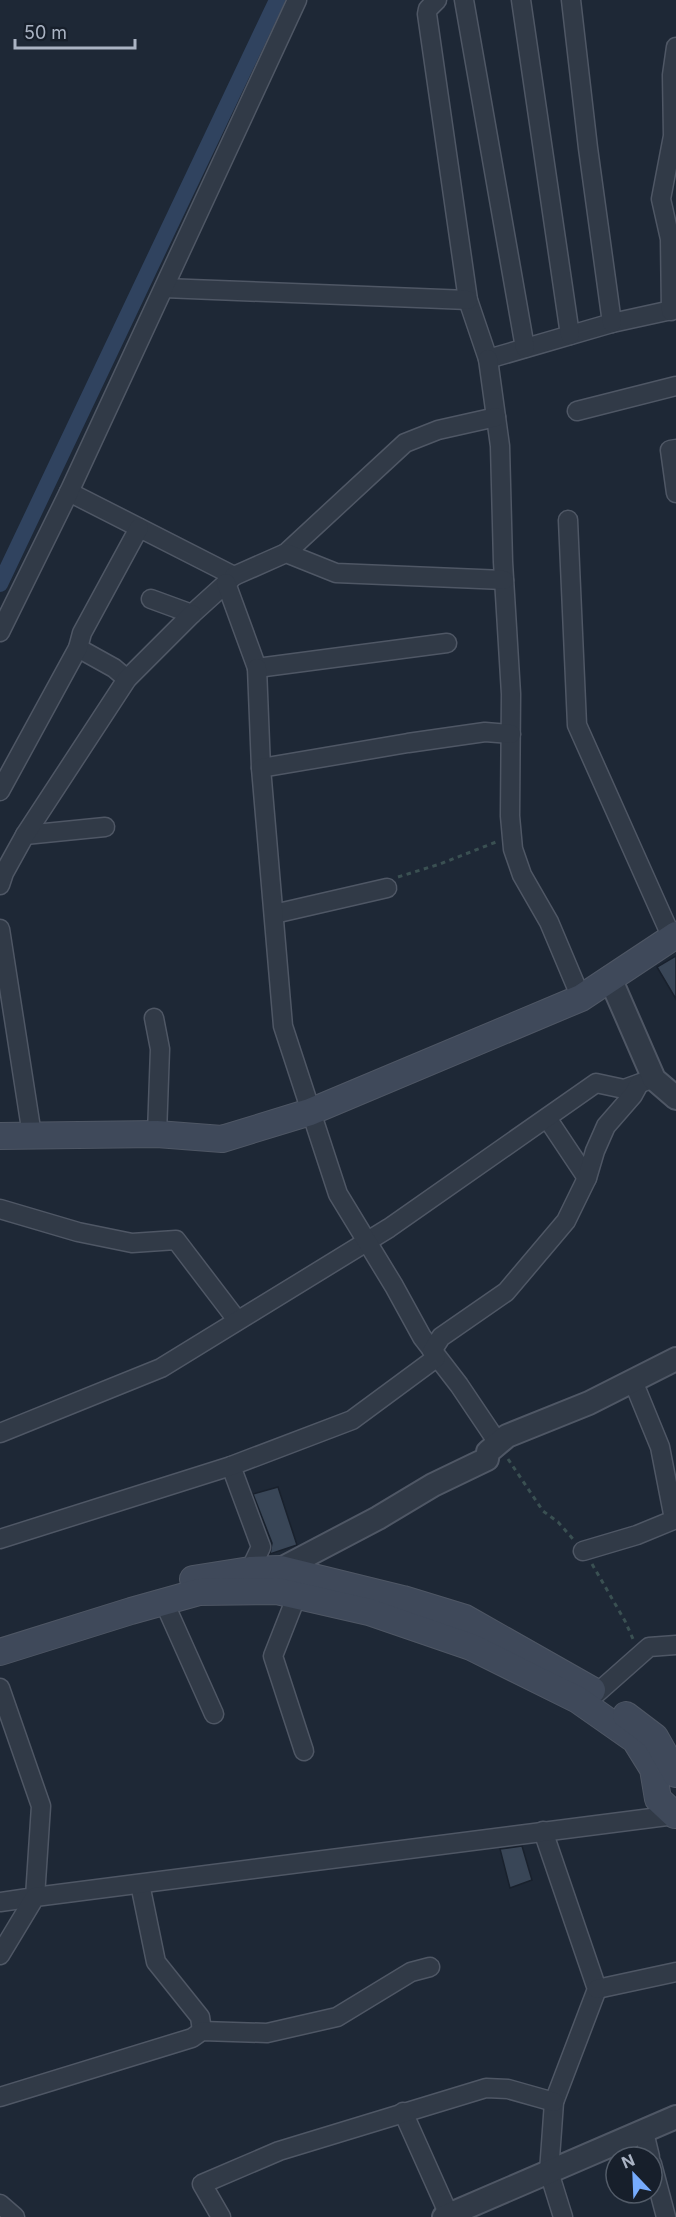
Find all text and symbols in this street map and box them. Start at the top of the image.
scale bar [15,12,135,50]
text: 50 m [24,22,67,43]
north arrow [604,2145,664,2205]
text: N [619,2150,638,2173]

